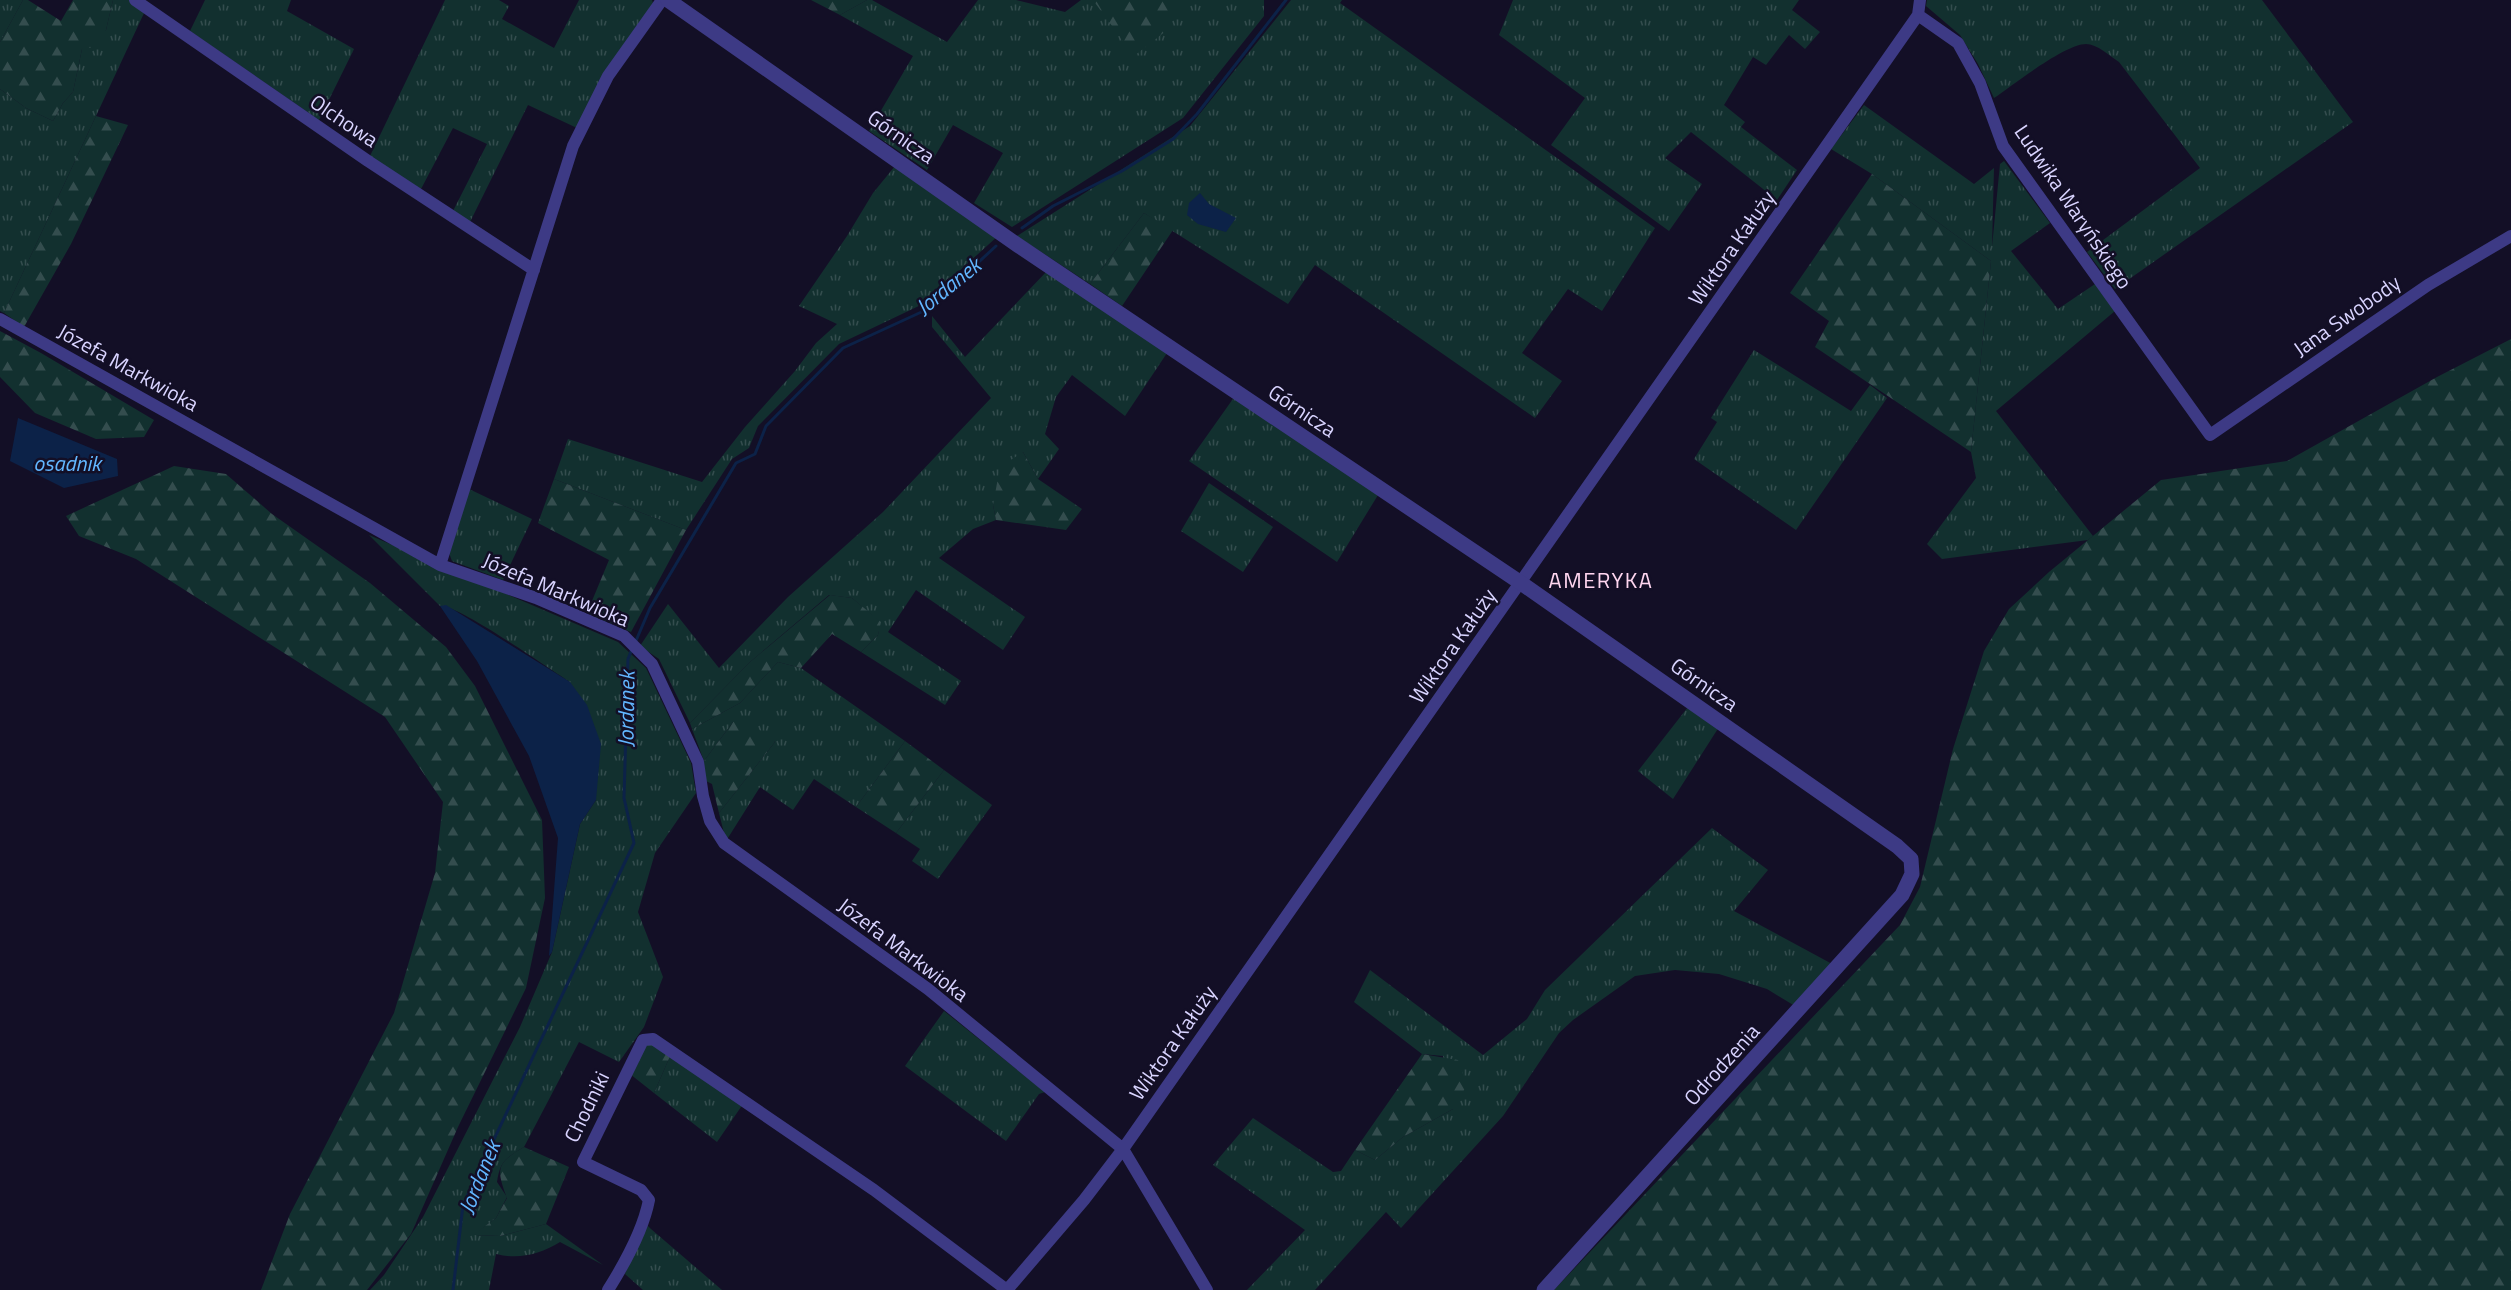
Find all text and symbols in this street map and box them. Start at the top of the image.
street label: Olchowa [304,86,386,155]
street label: Górnicza [861,101,942,171]
street label: Ludwika Waryńskiego [2007,118,2141,295]
street label: Wiktora Kałuży [1680,183,1783,311]
water label: Jordanek [908,247,990,323]
street label: Jana Swobody [2286,266,2407,364]
street label: Józefa Markwioka [52,315,205,419]
street label: Górnicza [1262,376,1344,445]
water label: osadnik [33,446,103,480]
street label: Józefa Markwioka [478,544,635,635]
district label: AMERYKA [1549,563,1653,597]
street label: Wiktora Kałuży [1401,581,1504,709]
street label: Górnicza [1664,649,1745,719]
water label: Jordanek [608,668,644,747]
street label: Józefa Markwioka [831,889,976,1009]
street label: Wiktora Kałuży [1121,978,1224,1106]
street label: Odrodzenia [1676,1016,1767,1112]
street label: Chodniki [555,1066,617,1147]
water label: Jordanek [449,1133,510,1219]

